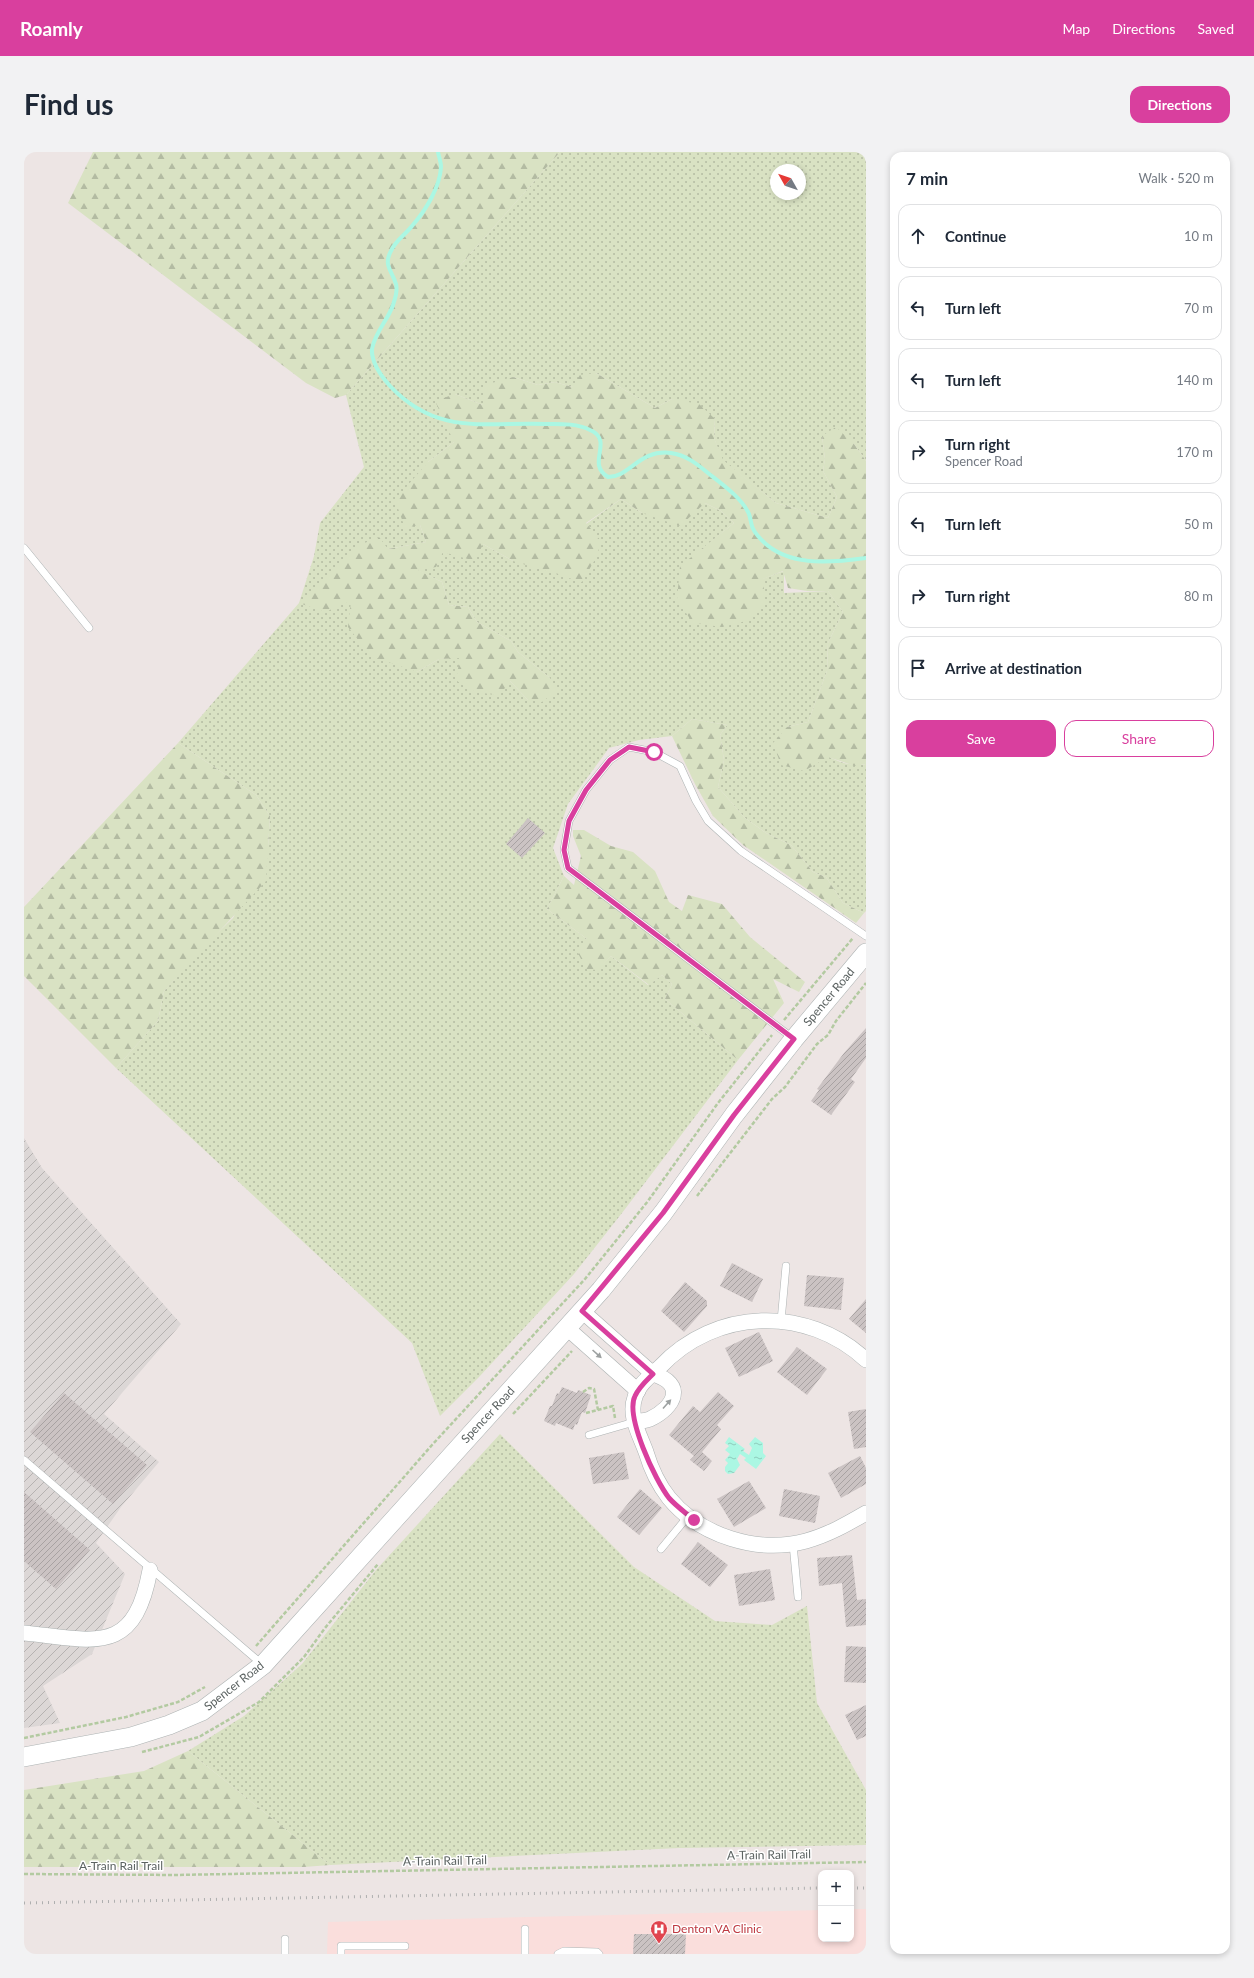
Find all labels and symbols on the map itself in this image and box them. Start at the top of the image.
north arrow [770,164,806,200]
route start [645,743,663,761]
street label: Spencer Road [800,964,857,1029]
one-way arrow [591,1350,602,1359]
street label: Spencer Road [458,1383,518,1446]
one-way arrow [663,1399,672,1410]
route end [685,1511,703,1529]
street label: Spencer Road [201,1658,267,1714]
street label: A-Train Rail Trail [727,1846,811,1863]
street label: A-Train Rail Trail [403,1852,487,1869]
street label: A-Train Rail Trail [79,1858,163,1873]
hospital icon: Denton VA Clinic [649,1919,669,1944]
place label: Denton VA Clinic [672,1921,762,1936]

